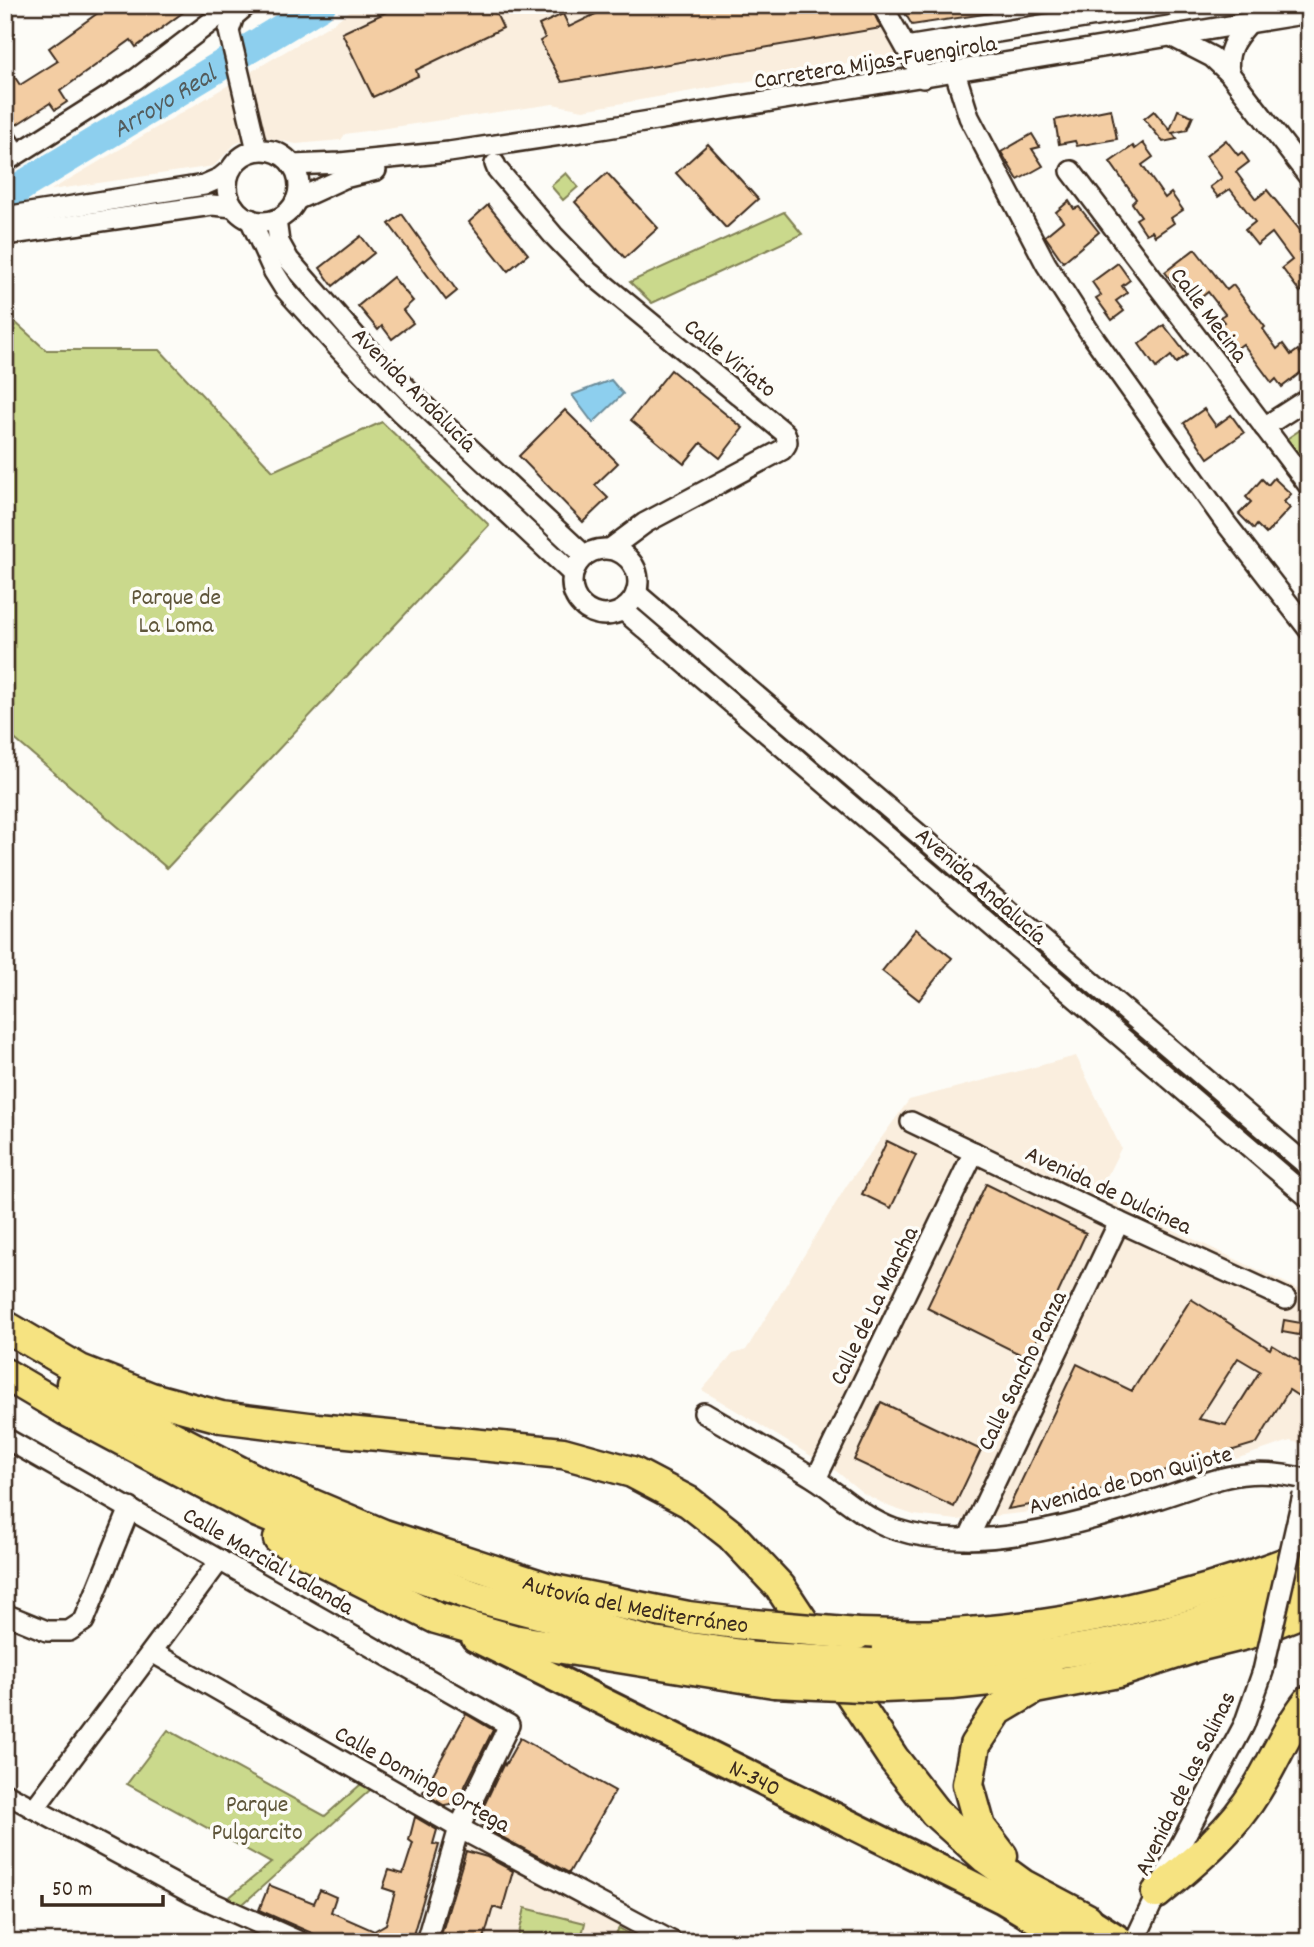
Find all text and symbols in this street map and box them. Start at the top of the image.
street label: Carretera Mijas-Fuengirola [752,28,1000,100]
water label: Arroyo Real [106,57,226,149]
street label: Calle Mecina [1160,261,1255,371]
street label: Calle Viriato [675,311,783,407]
street label: Avenida Andalucía [342,321,484,462]
park label: Parque de La Loma [131,582,221,644]
street label: Avenida Andalucía [907,820,1054,955]
street label: Avenida de Dulcinea [1019,1138,1197,1245]
street label: Calle de La Mancha [823,1221,929,1391]
street label: Calle Sancho Panza [970,1285,1077,1457]
street label: Avenida de Don Quijote [1025,1438,1236,1525]
street label: Calle Marcial Lalanda [175,1500,360,1626]
street label: Autovía del Mediterráneo [518,1567,750,1644]
street label: Avenida de las Salinas [1127,1686,1246,1882]
street label: Calle Domingo Ortega [328,1718,516,1843]
street label: N-340 [722,1753,786,1807]
park label: Parque Pulgarcito [211,1789,303,1851]
scale bar [42,1863,163,1907]
text: 50 m [52,1876,92,1906]

